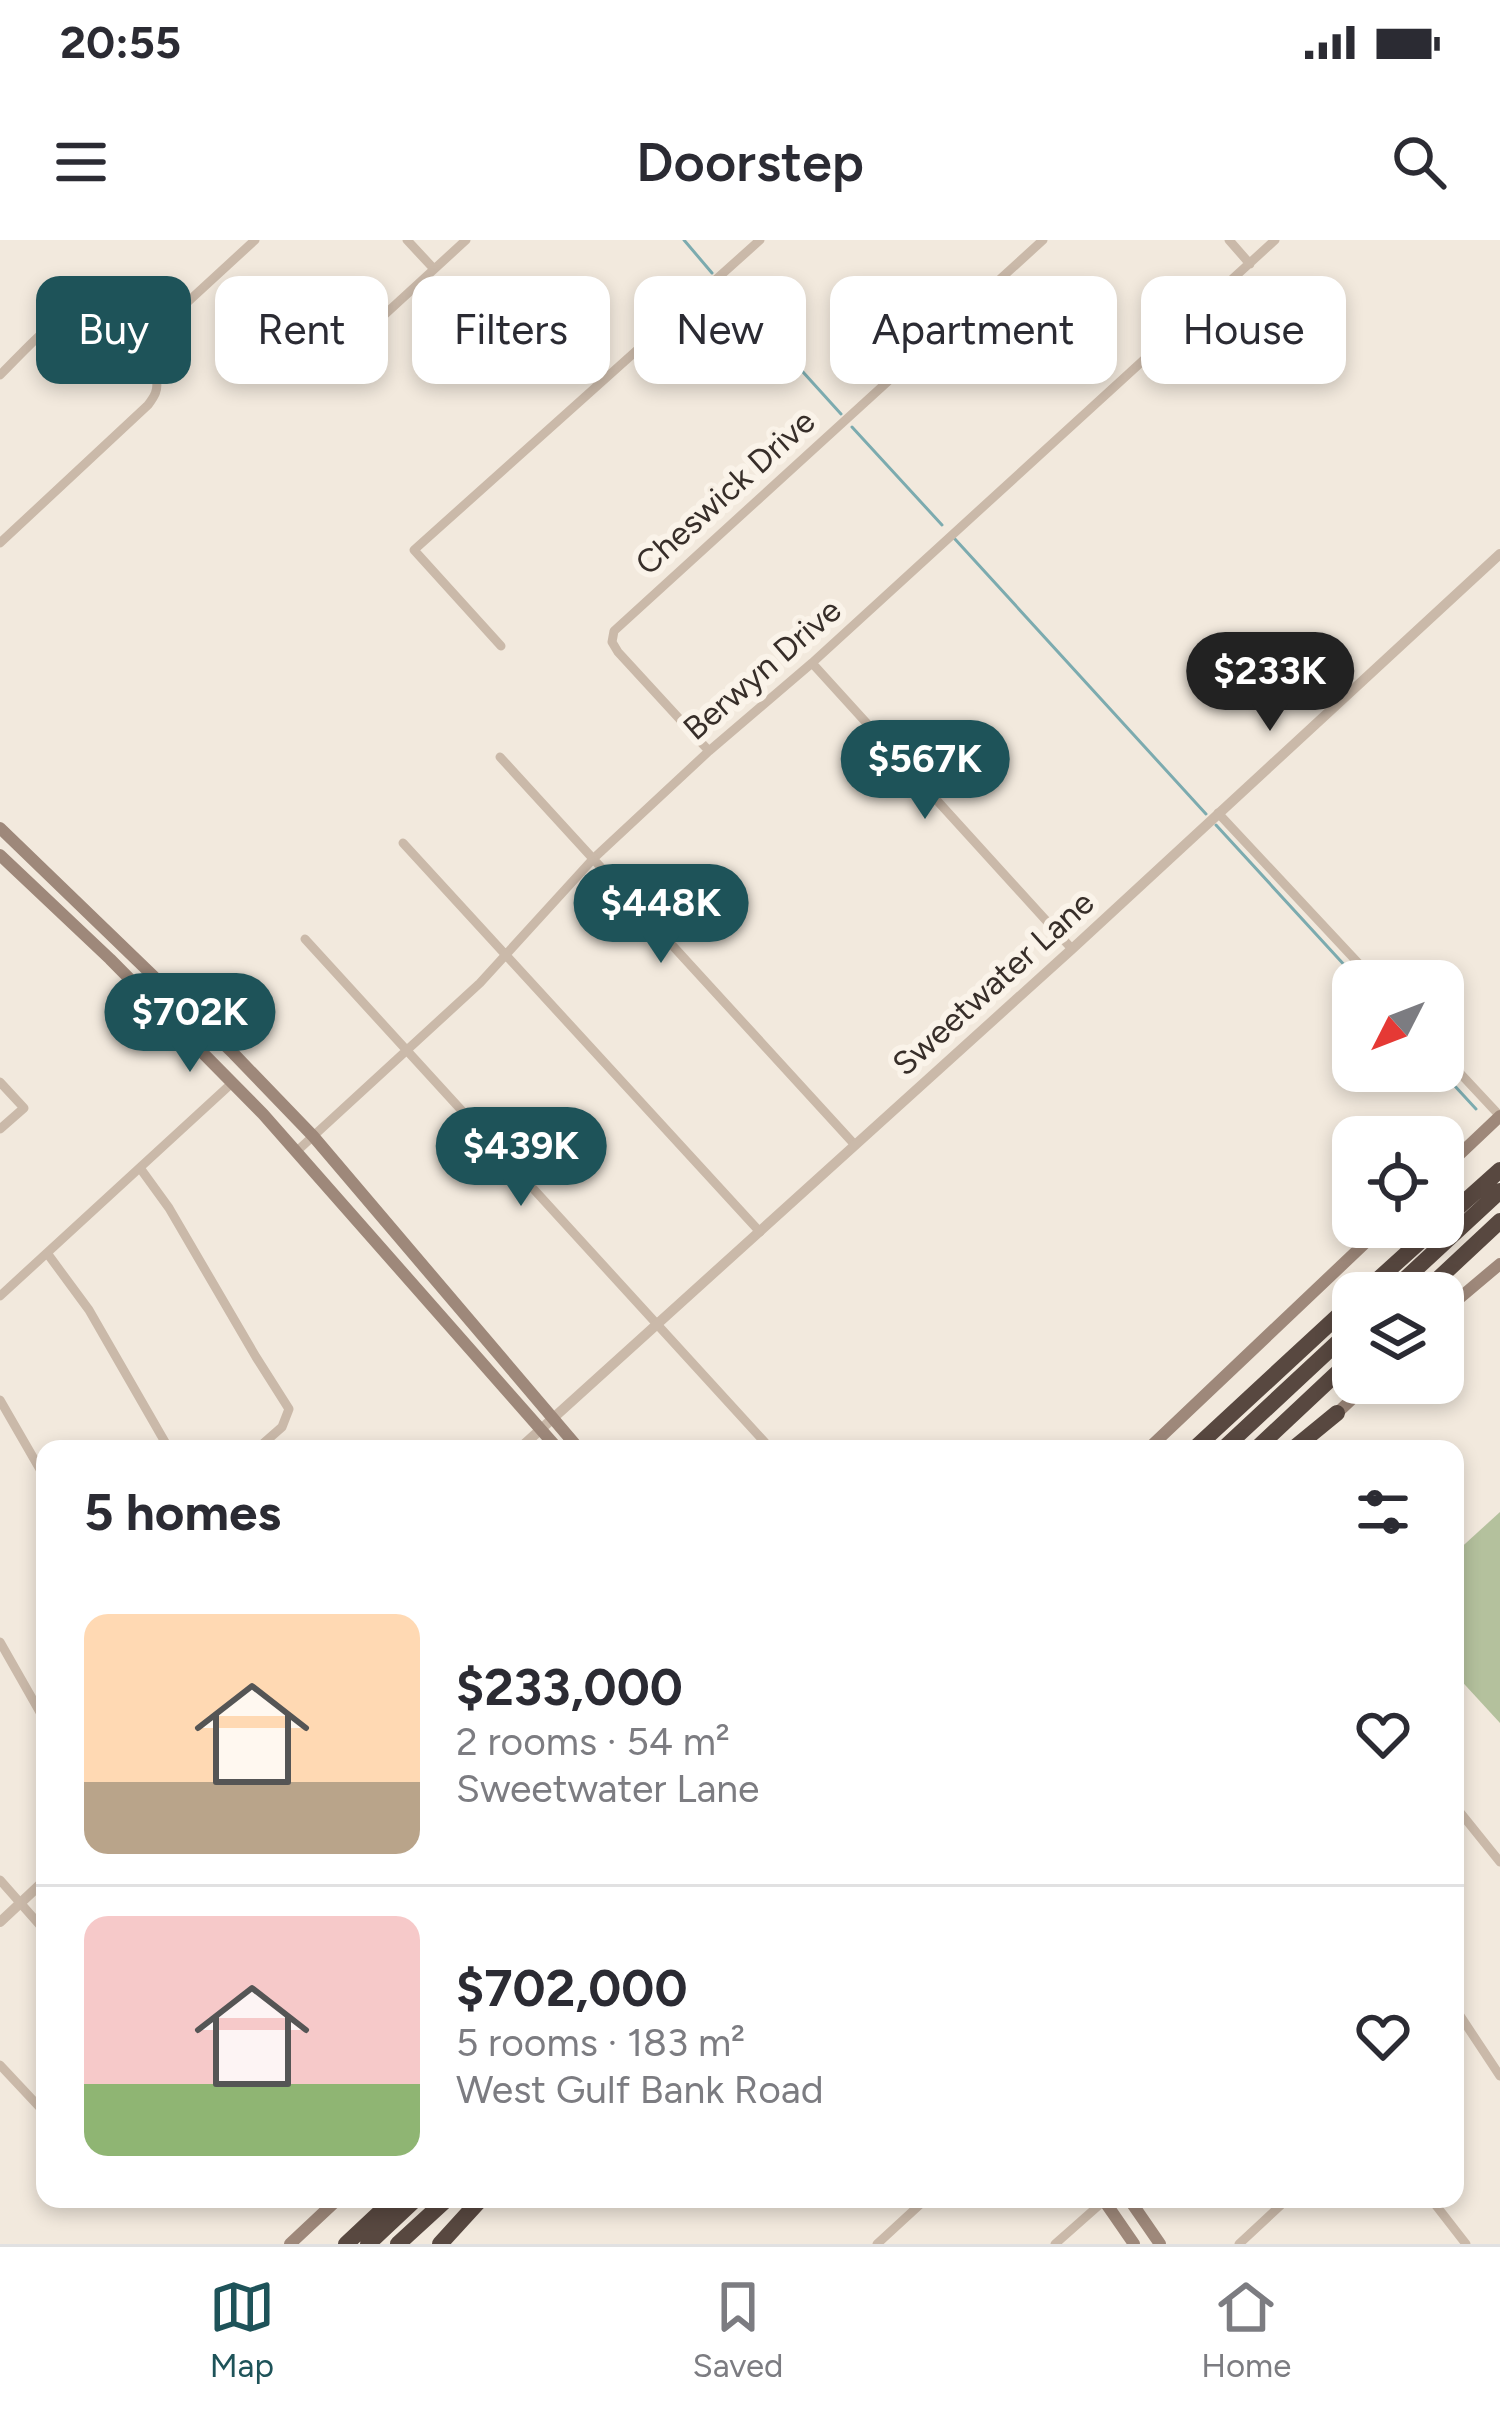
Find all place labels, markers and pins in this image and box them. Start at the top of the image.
pin: $233K [1186,632,1354,734]
pin: $567K [841,720,1009,822]
pin: $448K [577,864,745,966]
pin: $702K [106,973,274,1075]
pin: $439K [437,1107,605,1209]

